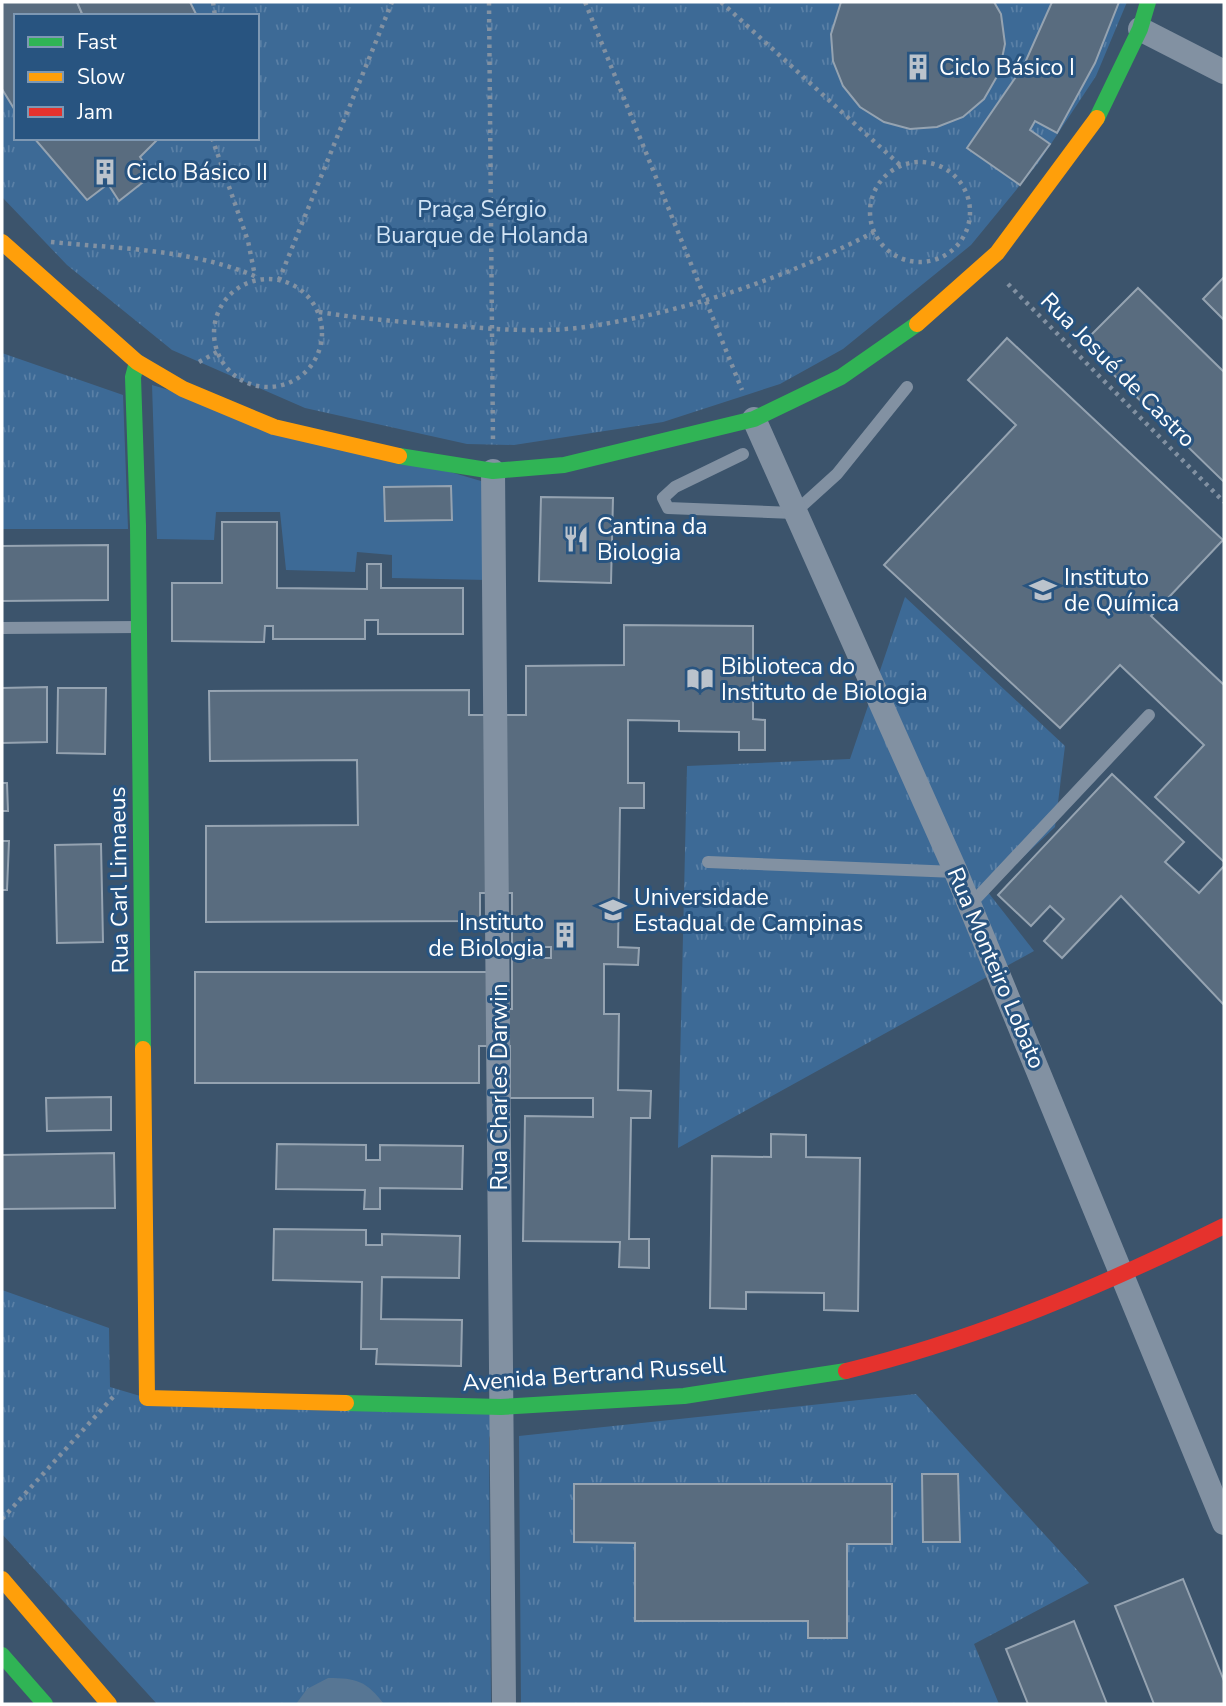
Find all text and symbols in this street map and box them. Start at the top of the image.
legend [14,14,259,140]
text: Fast [77,28,117,56]
building icon: Ciclo Básico I [903,52,933,82]
place label: Ciclo Básico I [939,52,1075,83]
text: Slow [77,63,126,91]
text: Jam [76,98,113,126]
building icon: Ciclo Básico II [90,157,120,187]
place label: Ciclo Básico II [126,157,268,188]
park label: Praça Sérgio Buarque de Holanda [376,194,588,251]
street label: Rua Josué de Castro [1034,286,1202,454]
place label: Cantina da Biologia [597,511,708,568]
restaurant icon: Cantina da Biologia [561,524,591,554]
place label: Instituto de Química [1064,562,1179,619]
school or university icon: Instituto de Química [1028,575,1058,605]
place label: Biblioteca do Instituto de Biologia [721,651,928,708]
library icon: Biblioteca do Instituto de Biologia [685,664,715,694]
street label: Rua Carl Linnaeus [102,786,136,974]
street label: Rua Monteiro Lobato [940,863,1052,1073]
place label: Universidade Estadual de Campinas [634,882,863,939]
school or university icon: Universidade Estadual de Campinas [598,895,628,925]
place label: Instituto de Biologia [428,907,544,964]
building icon: Instituto de Biologia [550,920,580,950]
street label: Rua Charles Darwin [484,983,515,1191]
street label: Avenida Bertrand Russell [461,1349,727,1399]

